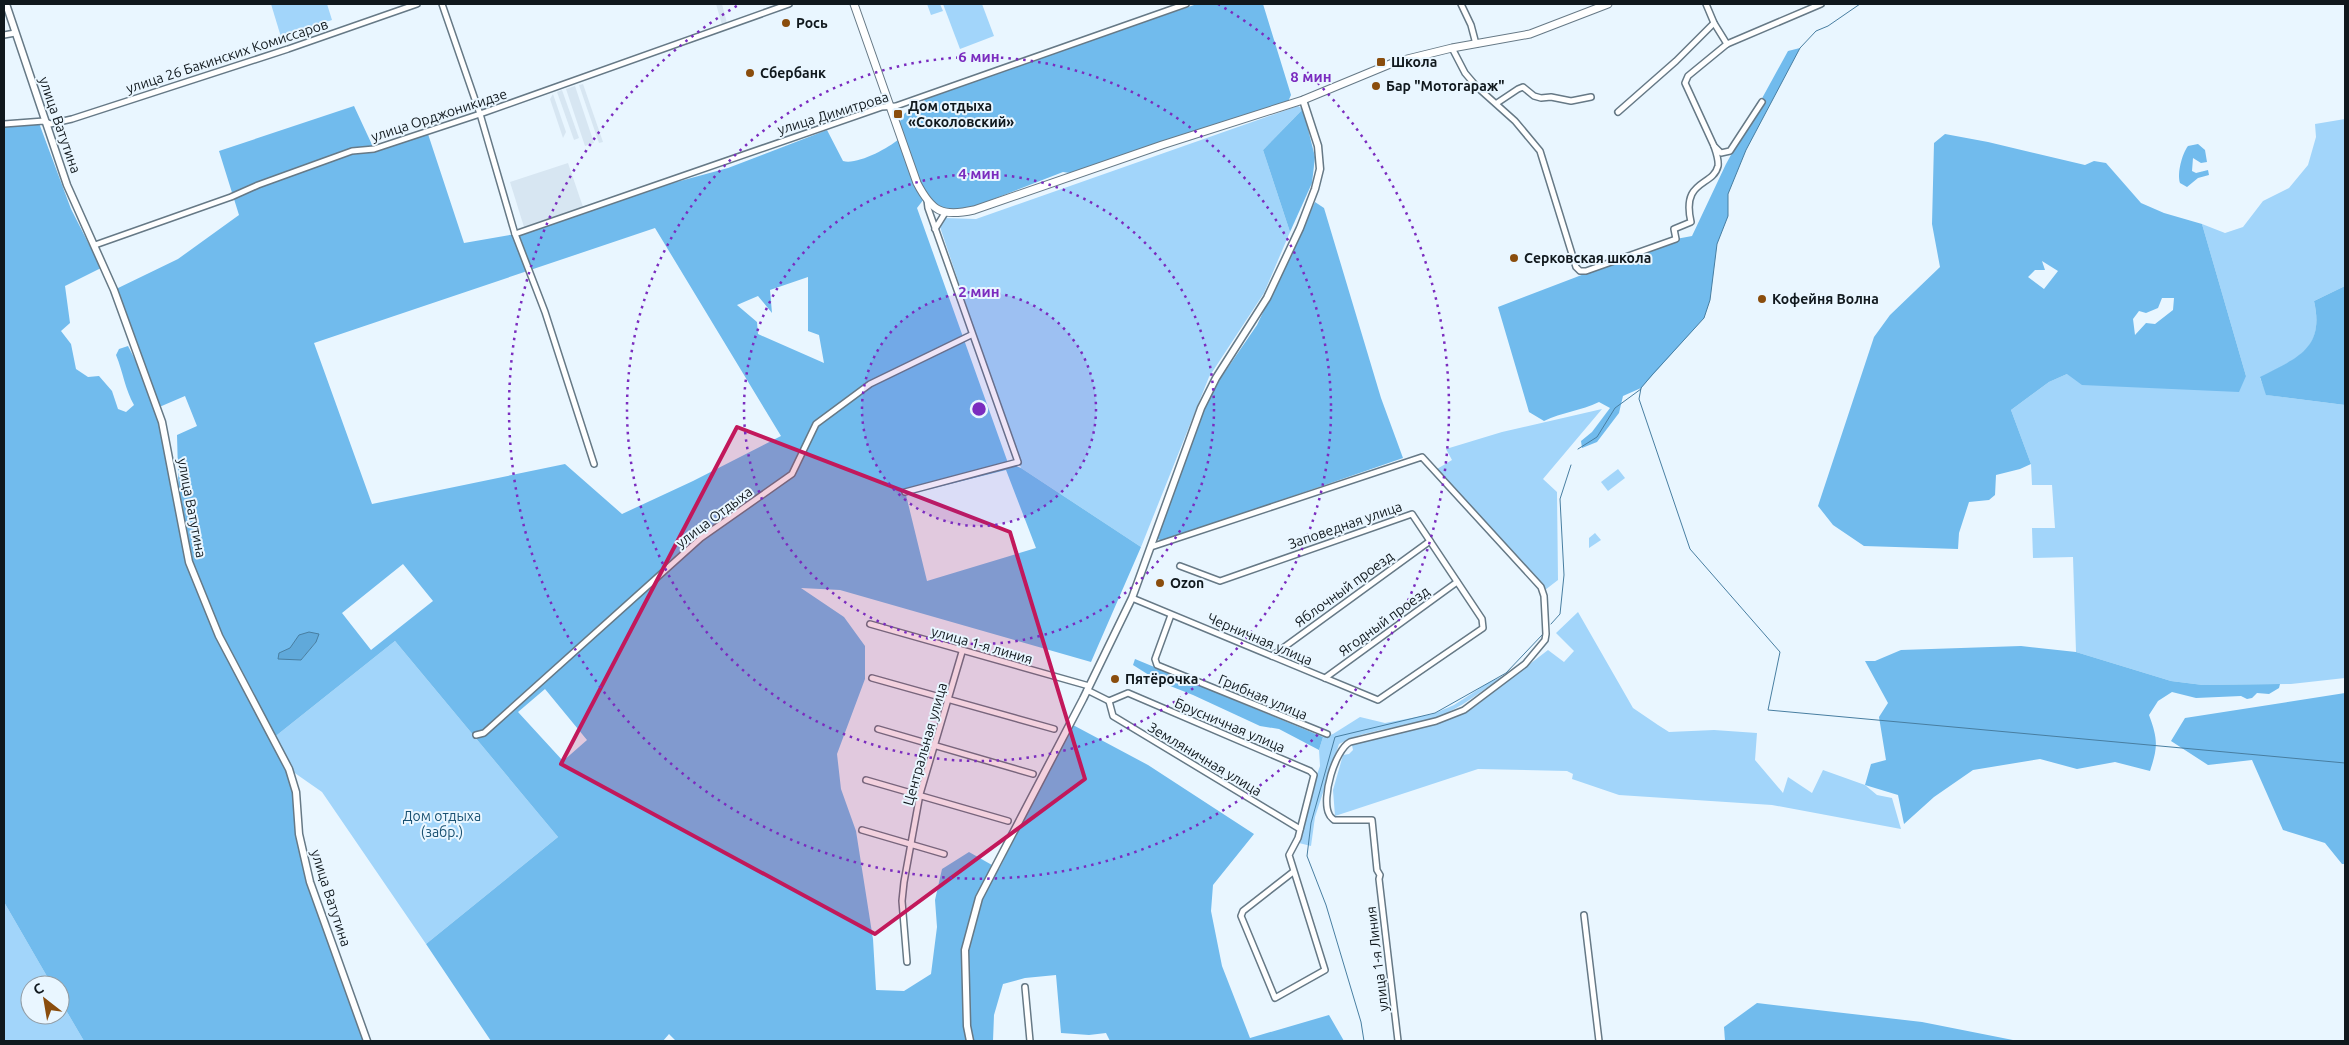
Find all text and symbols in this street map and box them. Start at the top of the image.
place label: Рось [796,15,828,31]
street label: улица 26 Бакинских Комиссаров [124,16,330,96]
marker: Рось [780,17,792,29]
text: 6 мин [958,48,1000,65]
place label: Школа [1391,54,1437,70]
marker: Школа [1375,56,1387,68]
place label: Сбербанк [760,65,826,81]
marker: Сбербанк [744,67,756,79]
text: 8 мин [1290,68,1332,85]
street label: улица Ватутина [36,75,84,175]
place label: Бар "Мотогараж" [1386,78,1505,94]
marker: Бар "Мотогараж" [1370,80,1382,92]
street label: улица Орджоникидзе [369,85,509,145]
street label: улица Димитрова [775,88,891,138]
place label: Дом отдыха «Соколовский» [908,98,1014,130]
marker: Дом отдыха «Соколовский» [892,108,904,120]
text: 4 мин [958,165,1000,182]
place label: Серковская школа [1524,250,1651,266]
marker: Серковская школа [1508,252,1520,264]
text: 2 мин [958,283,1000,300]
place label: Кофейня Волна [1772,291,1879,307]
marker: Кофейня Волна [1756,293,1768,305]
centre of rings [970,400,988,418]
street label: улица Ватутина [175,457,209,559]
street label: улица Отдыха [673,483,755,551]
street label: Заповедная улица [1286,498,1404,552]
street label: Яблочный проезд [1292,548,1396,630]
place label: Ozon [1170,575,1204,591]
marker: Ozon [1154,577,1166,589]
street label: Ягодный проезд [1336,583,1432,659]
street label: Черничная улица [1205,610,1315,668]
street label: улица 1-я линия [929,623,1035,667]
place label: Пятёрочка [1125,671,1198,687]
street label: Грибная улица [1216,671,1310,723]
marker: Пятёрочка [1109,673,1121,685]
street label: Центральная улица [900,681,950,807]
street label: Брусничная улица [1172,695,1288,755]
street label: Земляничная улица [1145,719,1265,799]
park label: Дом отдыха (забр.) [403,808,481,840]
street label: улица Ватутина [308,847,354,949]
street label: улица 1-я Линия [1363,905,1391,1013]
north arrow [20,975,70,1025]
text: С [30,980,46,998]

